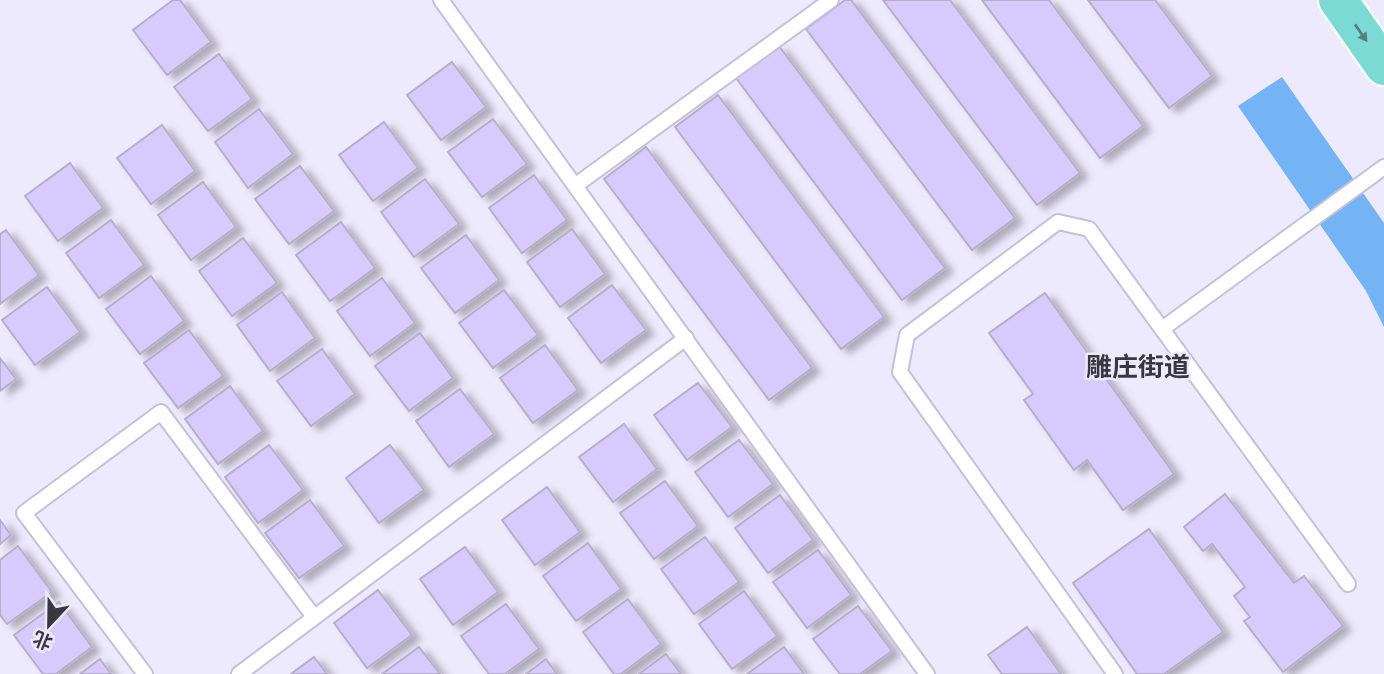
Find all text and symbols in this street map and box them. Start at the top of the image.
one-way arrow [1354,24,1368,42]
district label: 雕庄街道 [1086,348,1190,383]
north arrow [14,590,84,660]
text: 北 [29,626,56,657]

